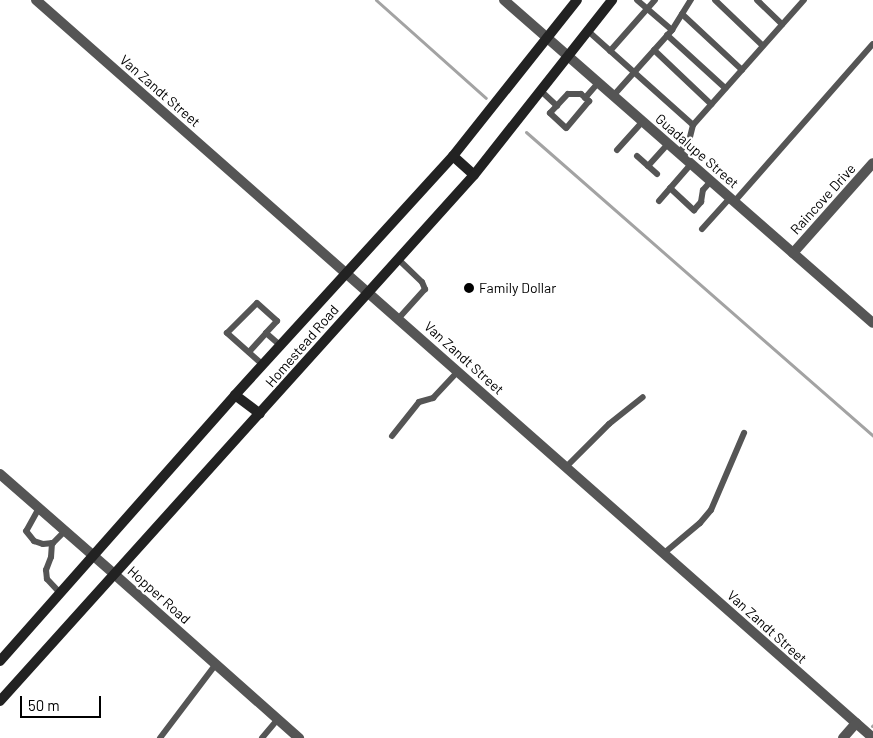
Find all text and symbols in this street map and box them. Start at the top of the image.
street label: Van Zandt Street [116,51,204,131]
street label: Guadalupe Street [652,110,742,192]
street label: Raincove Drive [787,160,859,238]
place label: Family Dollar [479,280,556,296]
marker: Family Dollar [463,282,475,294]
street label: Homestead Road [262,302,342,390]
street label: Van Zandt Street [421,318,507,398]
street label: Hopper Road [124,563,194,627]
street label: Van Zandt Street [724,587,810,667]
scale bar [22,686,104,718]
text: 50 m [28,696,60,714]

